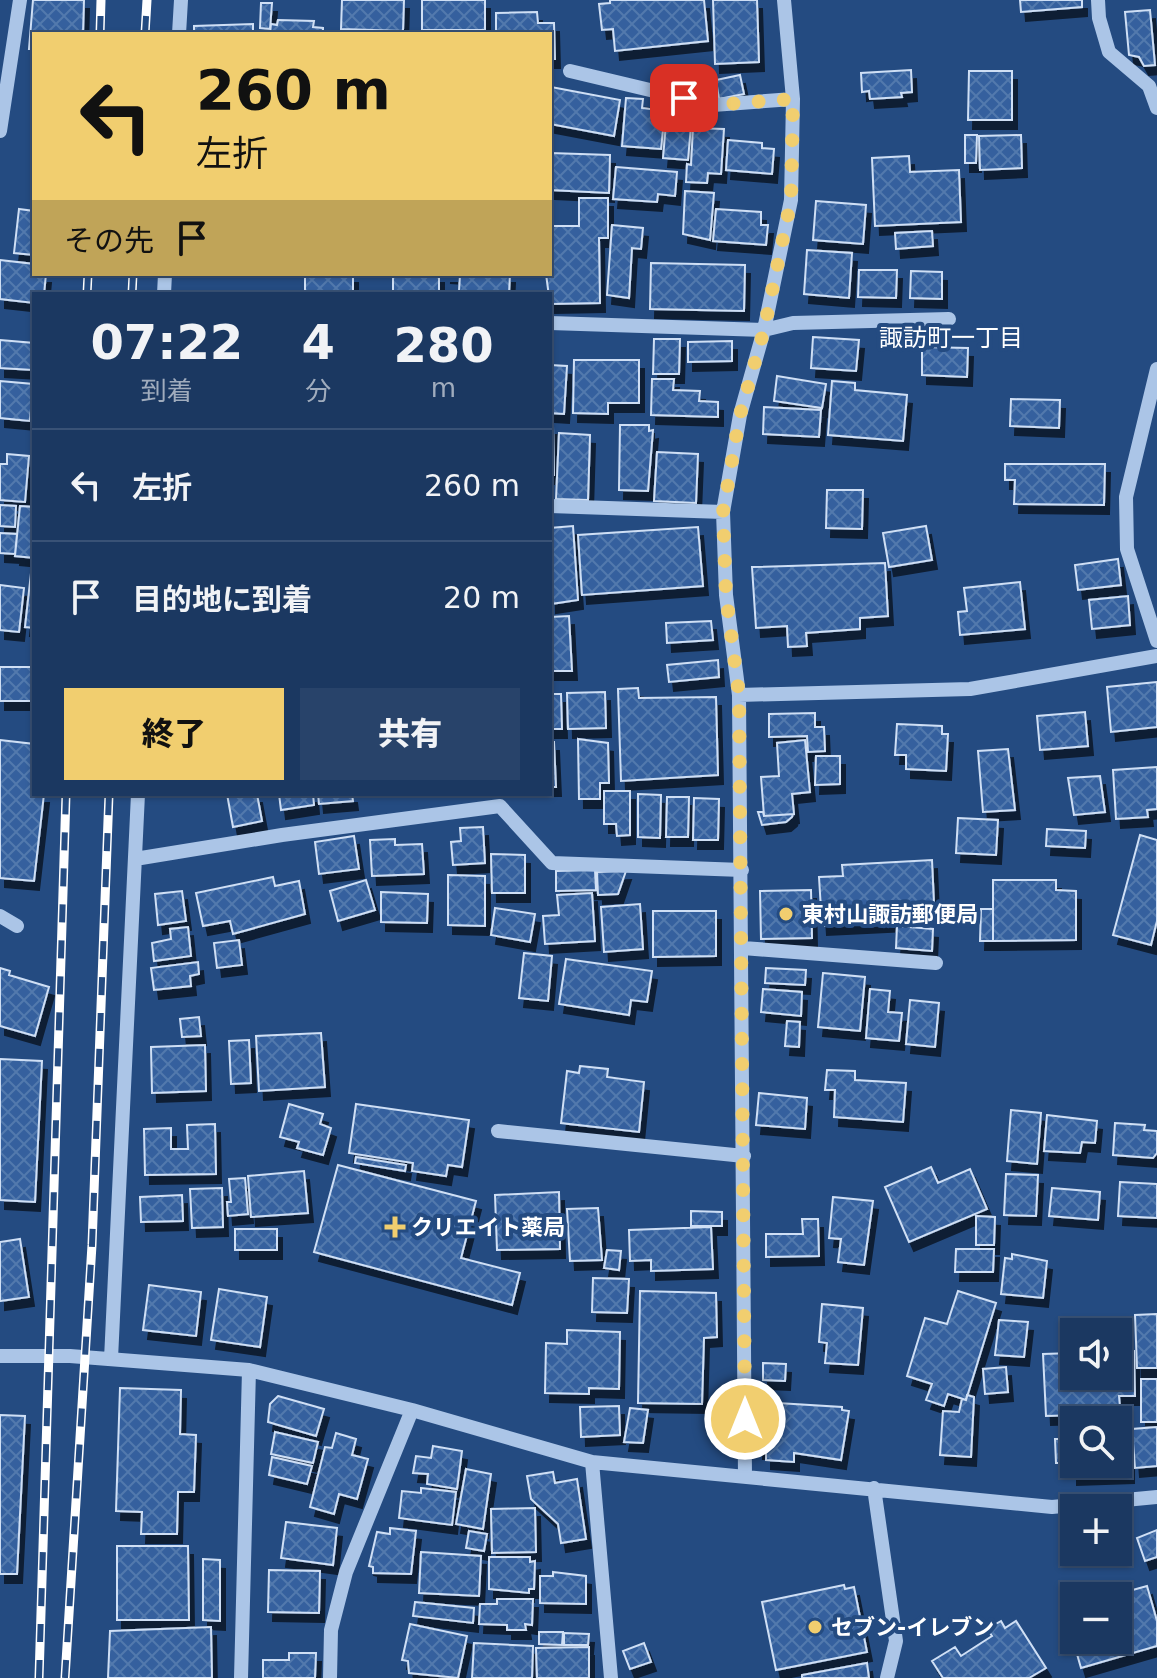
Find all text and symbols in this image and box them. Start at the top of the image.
text: 260 m [196,57,391,122]
icon: left [64,64,168,168]
pin [650,64,718,132]
icon: arrive [662,76,706,120]
text: 左折 [196,133,268,174]
icon: arrive [170,216,214,260]
text: その先 [64,223,154,258]
text: 07:22 [90,314,243,370]
text: 4 [302,314,335,370]
text: 280 [393,317,494,373]
district label: 諏訪町一丁目 [879,324,1023,352]
text: m [431,373,456,403]
text: 到着 [141,376,193,406]
text: 分 [305,376,331,406]
icon: left [64,463,108,507]
text: 260 m [424,468,520,503]
text: 左折 [132,470,192,505]
icon: arrive [64,575,108,619]
text: 20 m [443,580,520,615]
text: 目的地に到着 [132,582,312,617]
button: 終了 [64,688,284,780]
button: 共有 [300,688,520,780]
place label: 東村山諏訪郵便局 [802,902,978,927]
marker: 東村山諏訪郵便局 [777,905,795,923]
place label: クリエイト薬局 [411,1215,565,1240]
marker: クリエイト薬局 [386,1218,404,1236]
map controls [1060,1318,1132,1654]
button: sound [1060,1318,1132,1390]
position arrow [703,1377,787,1461]
button: search [1060,1406,1132,1478]
button: + [1060,1494,1132,1566]
button: − [1060,1582,1132,1654]
place label: セブン-イレブン [831,1615,994,1640]
marker: セブン-イレブン [806,1618,824,1636]

